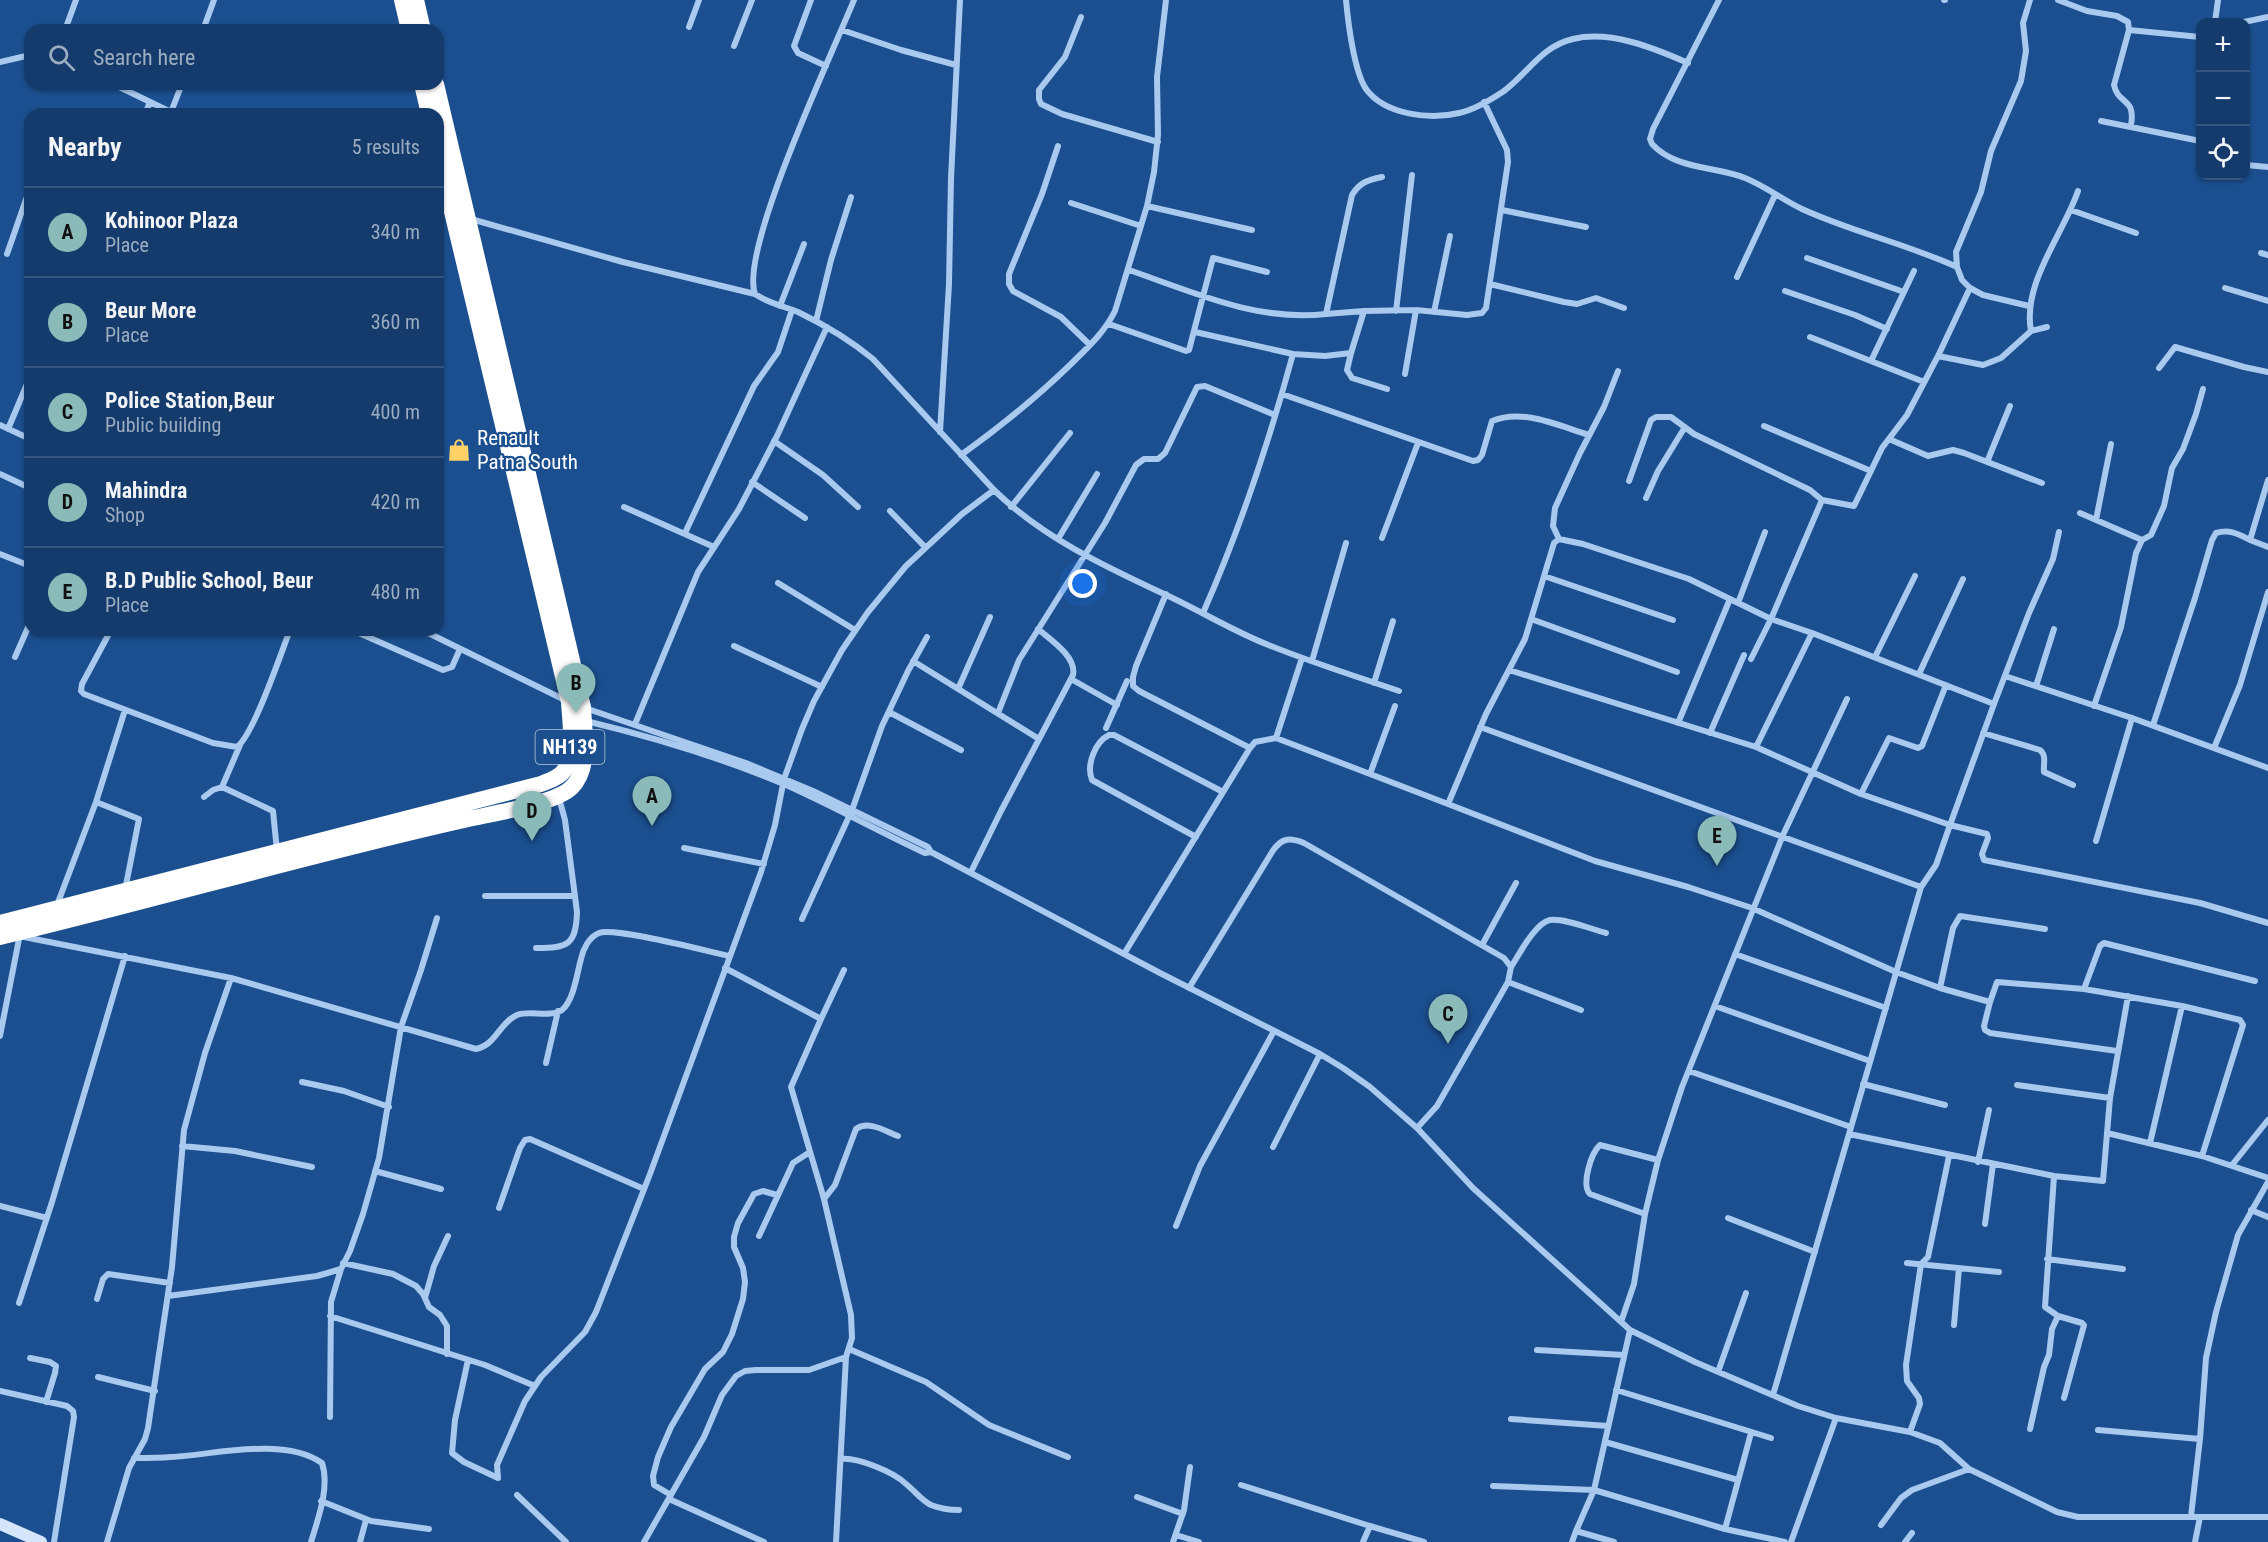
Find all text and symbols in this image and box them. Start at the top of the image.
map controls [2196,18,2250,180]
button: + [2196,18,2250,72]
search box [24,24,444,90]
icon: search [45,41,78,74]
text: Search here [93,45,195,70]
button: − [2196,72,2250,126]
button: locate [2196,126,2250,180]
text: Nearby [48,132,122,162]
text: 5 results [352,135,420,159]
text: Kohinoor Plaza [105,208,238,233]
text: A [62,220,73,244]
text: 340 m [371,220,420,244]
text: Place [105,233,149,257]
text: Beur More [105,298,196,323]
text: B [62,310,73,334]
text: 360 m [371,310,420,334]
text: Place [105,323,149,347]
text: Police Station,Beur [105,388,275,413]
text: C [62,400,73,424]
text: 400 m [371,400,420,424]
text: Public building [105,413,221,437]
place label: Renault Patna South [477,426,578,474]
shop icon: Renault Patna South [446,437,472,463]
text: Mahindra [105,478,187,503]
text: D [62,490,73,514]
text: 420 m [371,490,420,514]
text: Shop [105,503,145,527]
text: B.D Public School, Beur [105,568,313,593]
your location [1068,569,1097,598]
text: E [63,580,72,604]
text: 480 m [371,580,420,604]
text: Place [105,593,149,617]
pin: B [556,664,596,713]
road number: NH139 [536,730,604,764]
pin: A [632,776,672,826]
pin: D [512,792,552,841]
pin: E [1698,816,1736,866]
pin: C [1428,994,1468,1044]

